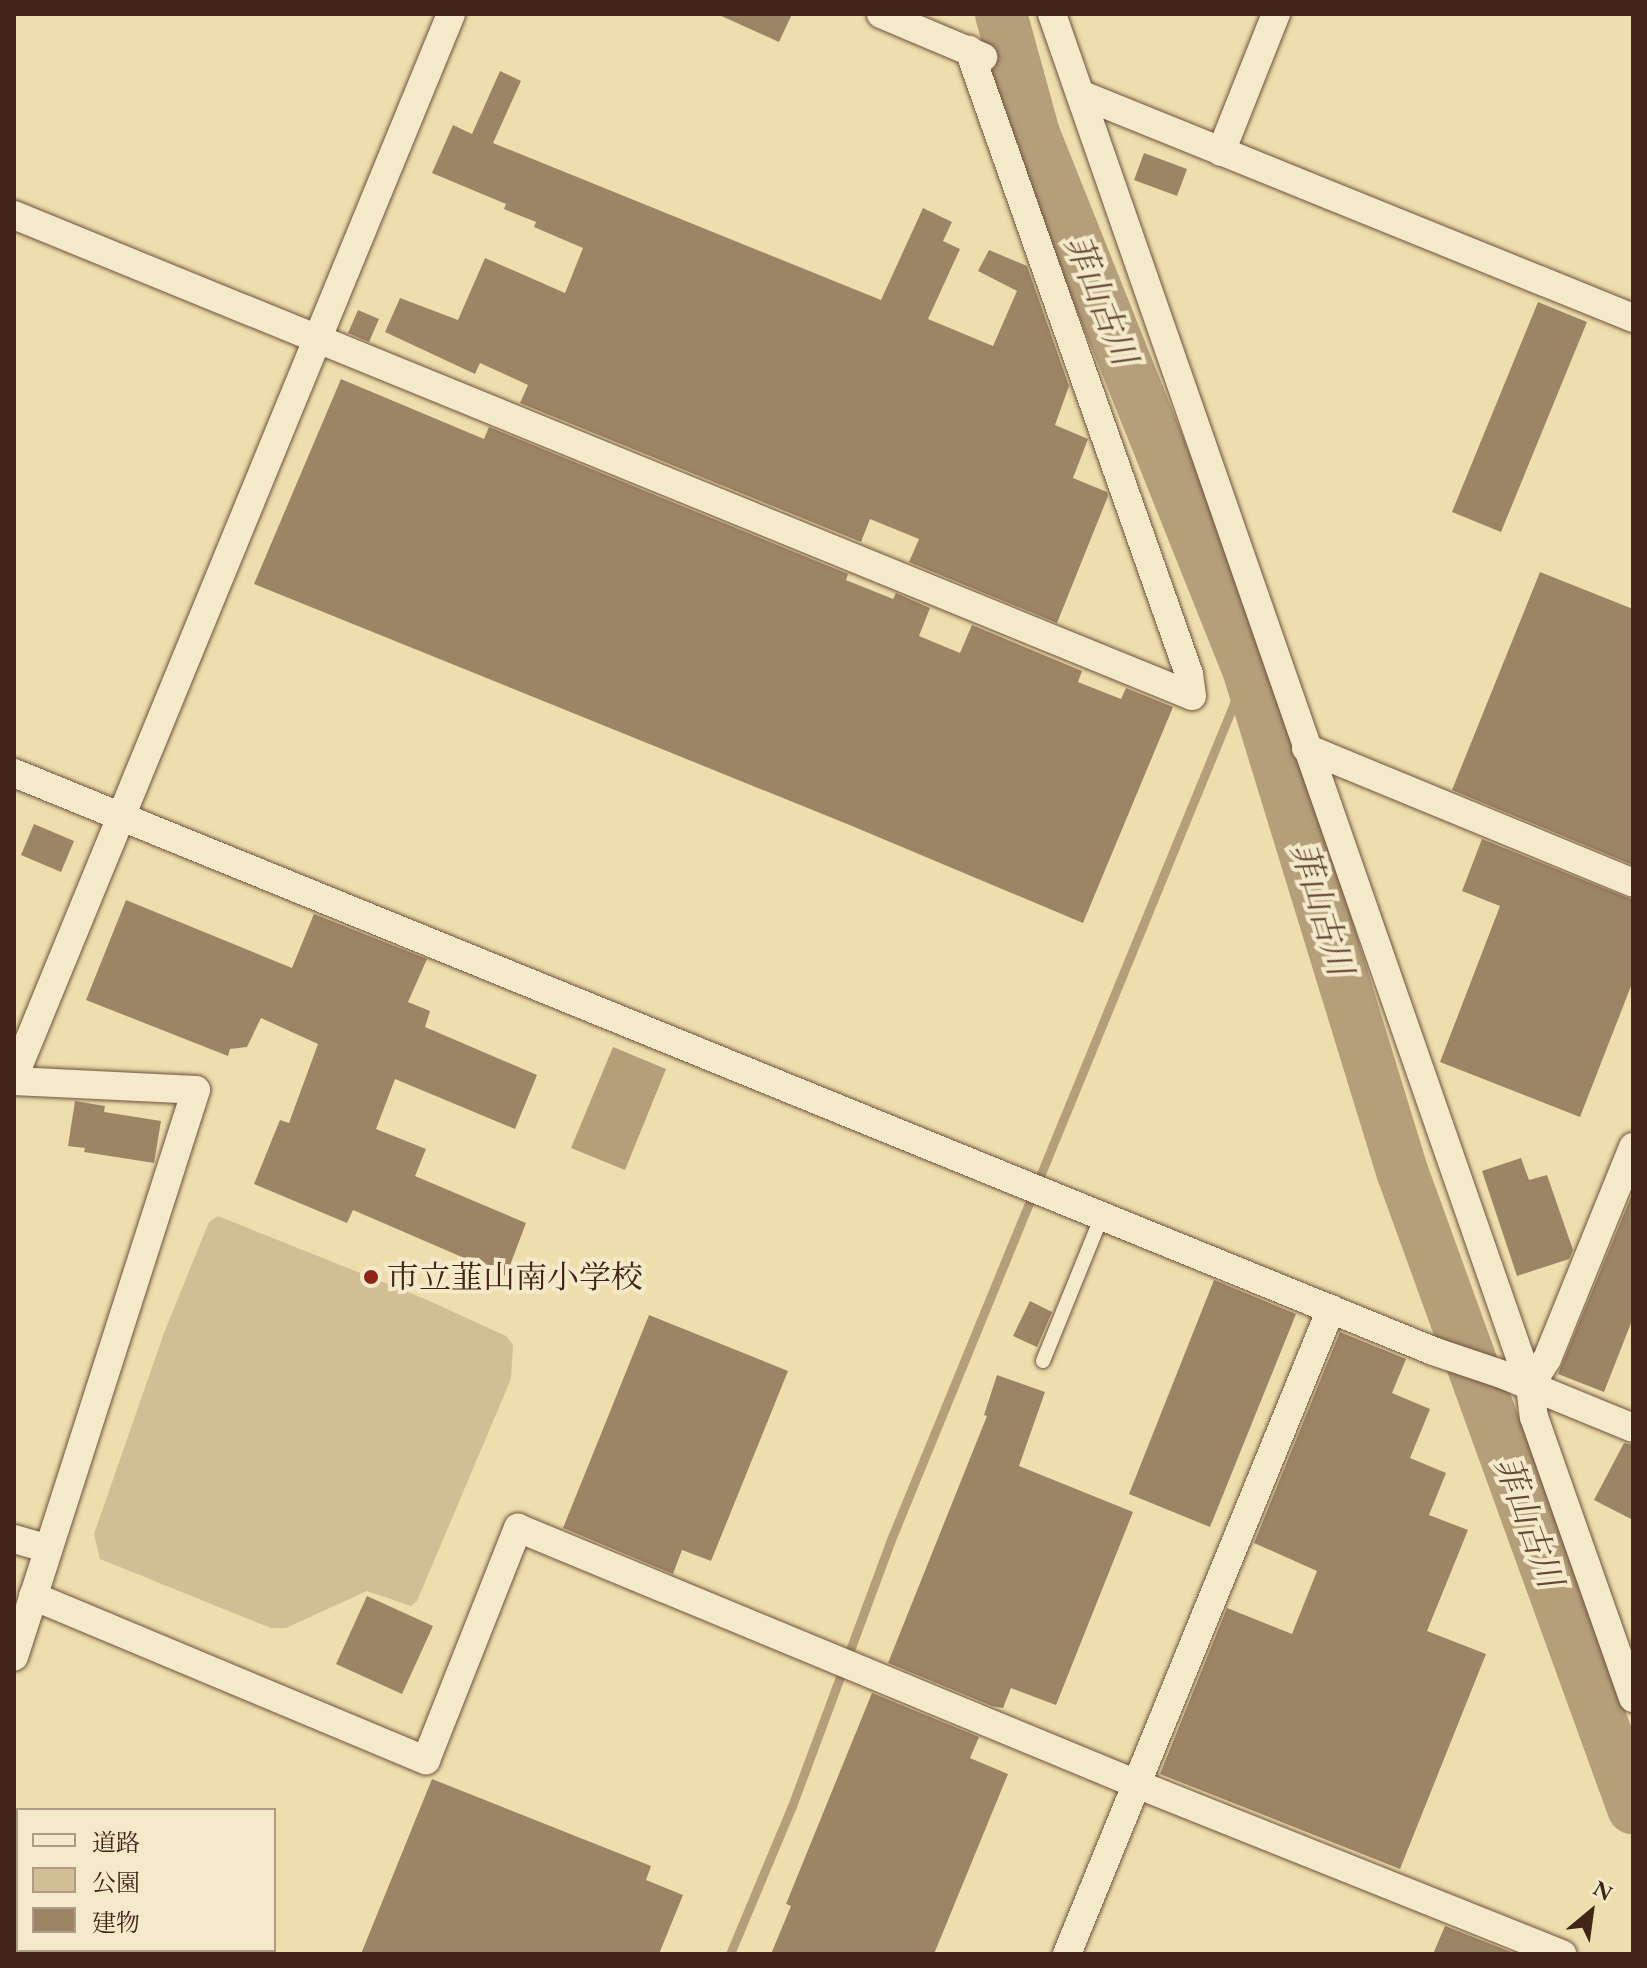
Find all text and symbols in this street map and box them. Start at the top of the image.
water label: 菲山古川 [1057,229,1145,371]
water label: 菲山古川 [1283,838,1361,980]
place label: 市立韮山南小学校 [387,1258,643,1296]
marker: 市立韮山南小学校 [362,1268,380,1286]
water label: 菲山古川 [1487,1451,1571,1593]
legend [16,1808,276,1952]
text: 道路 [92,1827,140,1858]
text: 公園 [92,1867,140,1898]
north arrow [1551,1872,1631,1952]
text: N [1588,1874,1618,1908]
text: 建物 [92,1907,140,1938]

